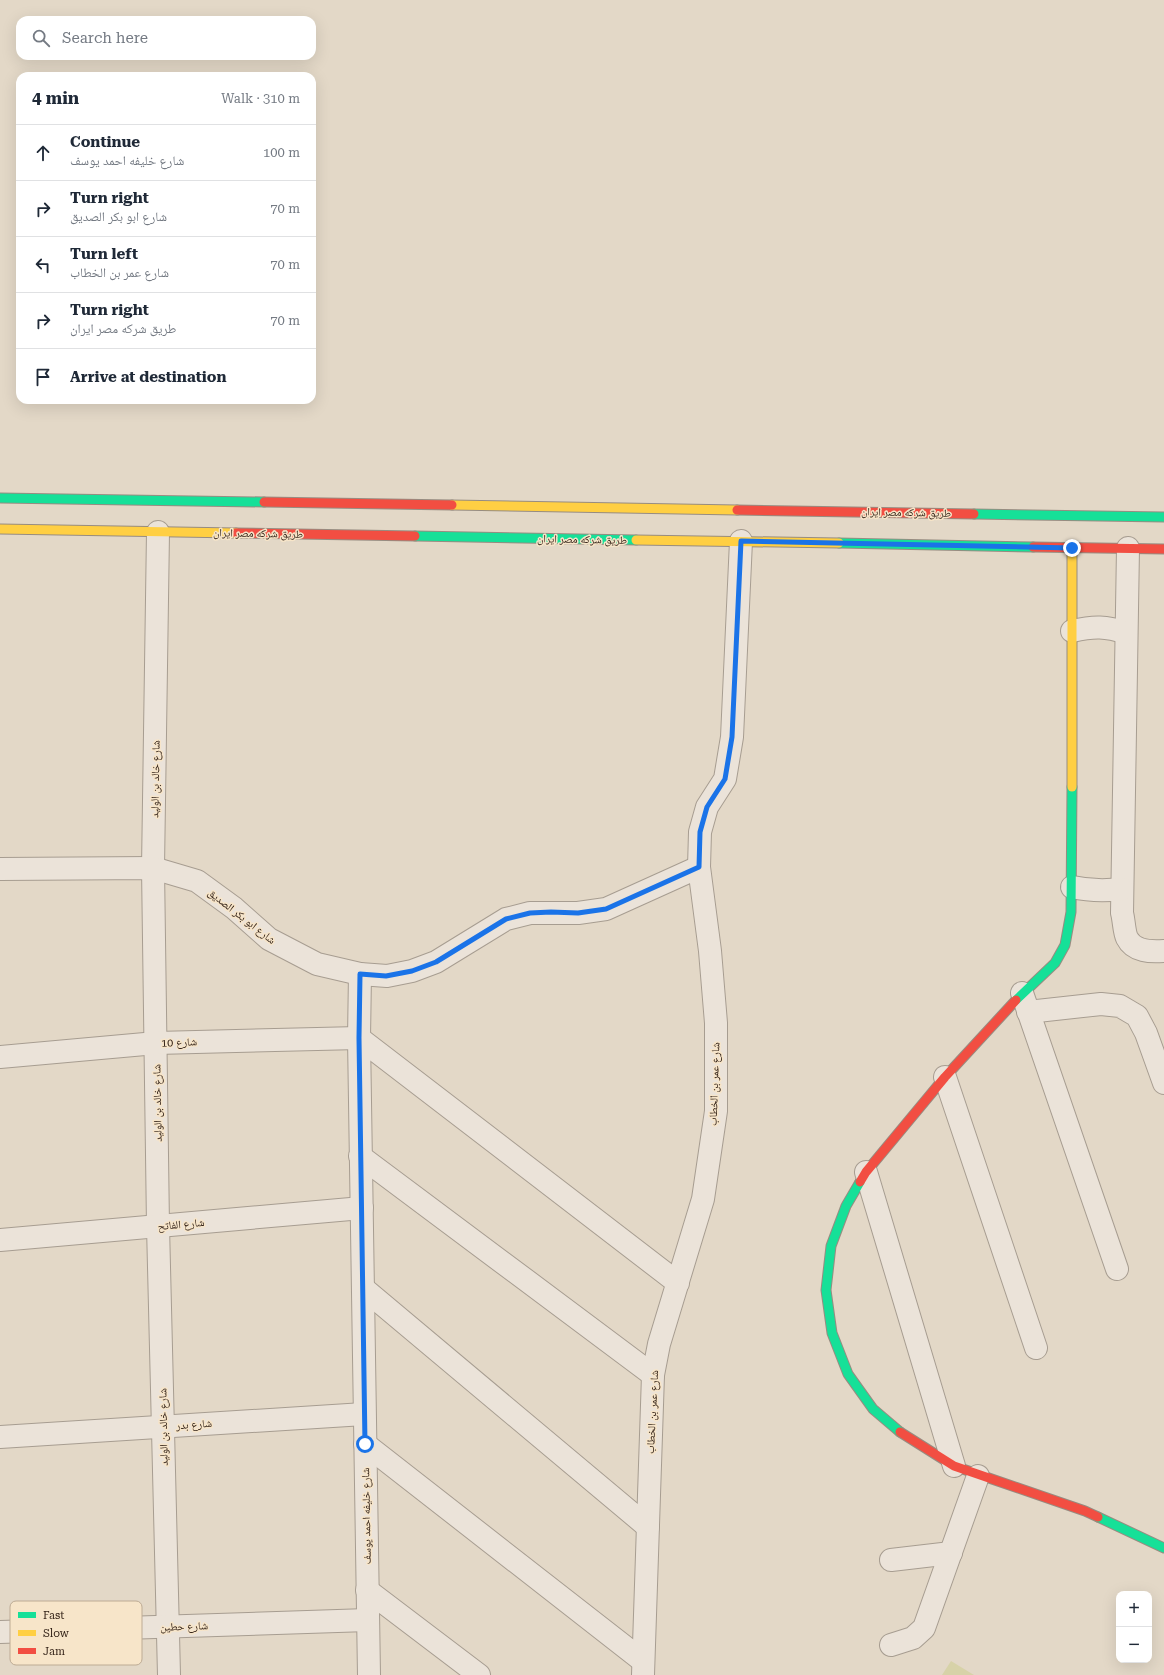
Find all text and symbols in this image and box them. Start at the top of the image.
search box [16,16,316,60]
icon: search [30,27,52,49]
text: Search here [62,29,148,47]
text: 4 min [32,88,79,108]
text: Walk · 310 m [221,91,300,106]
text: Continue [70,133,140,151]
icon: ahead [32,142,54,164]
text: 100 m [263,145,300,160]
text: شارع خليفه احمد يوسف [70,153,184,168]
text: Turn right [70,189,149,207]
icon: right [32,198,54,220]
text: 70 m [270,201,300,216]
text: شارع ابو بكر الصديق [70,209,167,224]
text: Turn left [70,245,138,263]
icon: left [32,254,54,276]
text: 70 m [270,257,300,272]
text: شارع عمر بن الخطاب [70,265,169,280]
text: Turn right [70,301,149,319]
icon: right [32,310,54,332]
text: 70 m [270,313,300,328]
text: طريق شركه مصر ايران [70,321,176,336]
icon: arrive [32,366,54,388]
text: Arrive at destination [70,368,226,386]
street label: طريق شركه مصر ايران [861,505,951,520]
street label: طريق شركه مصر ايران [213,526,303,541]
street label: طريق شركه مصر ايران [537,532,627,547]
route end [1063,539,1081,557]
street label: شارع خالد بن الوليد [148,740,163,818]
street label: شارع ابو بكر الصديق [205,886,278,947]
street label: شارع 10 [161,1035,197,1050]
street label: شارع عمر بن الخطاب [707,1042,722,1126]
street label: شارع خالد بن الوليد [150,1064,165,1142]
street label: شارع الفاتح [157,1216,205,1233]
street label: شارع عمر بن الخطاب [644,1370,661,1454]
street label: شارع خالد بن الوليد [156,1388,171,1466]
street label: شارع بدر [175,1417,213,1432]
route start [356,1435,374,1453]
street label: شارع خليفه احمد يوسف [359,1468,374,1564]
map controls [1116,1591,1152,1663]
button: + [1116,1591,1152,1627]
legend [10,1601,142,1665]
text: Fast [43,1609,64,1622]
street label: شارع حطين [160,1619,208,1634]
text: Slow [43,1627,70,1640]
button: − [1116,1627,1152,1663]
text: Jam [43,1645,65,1658]

